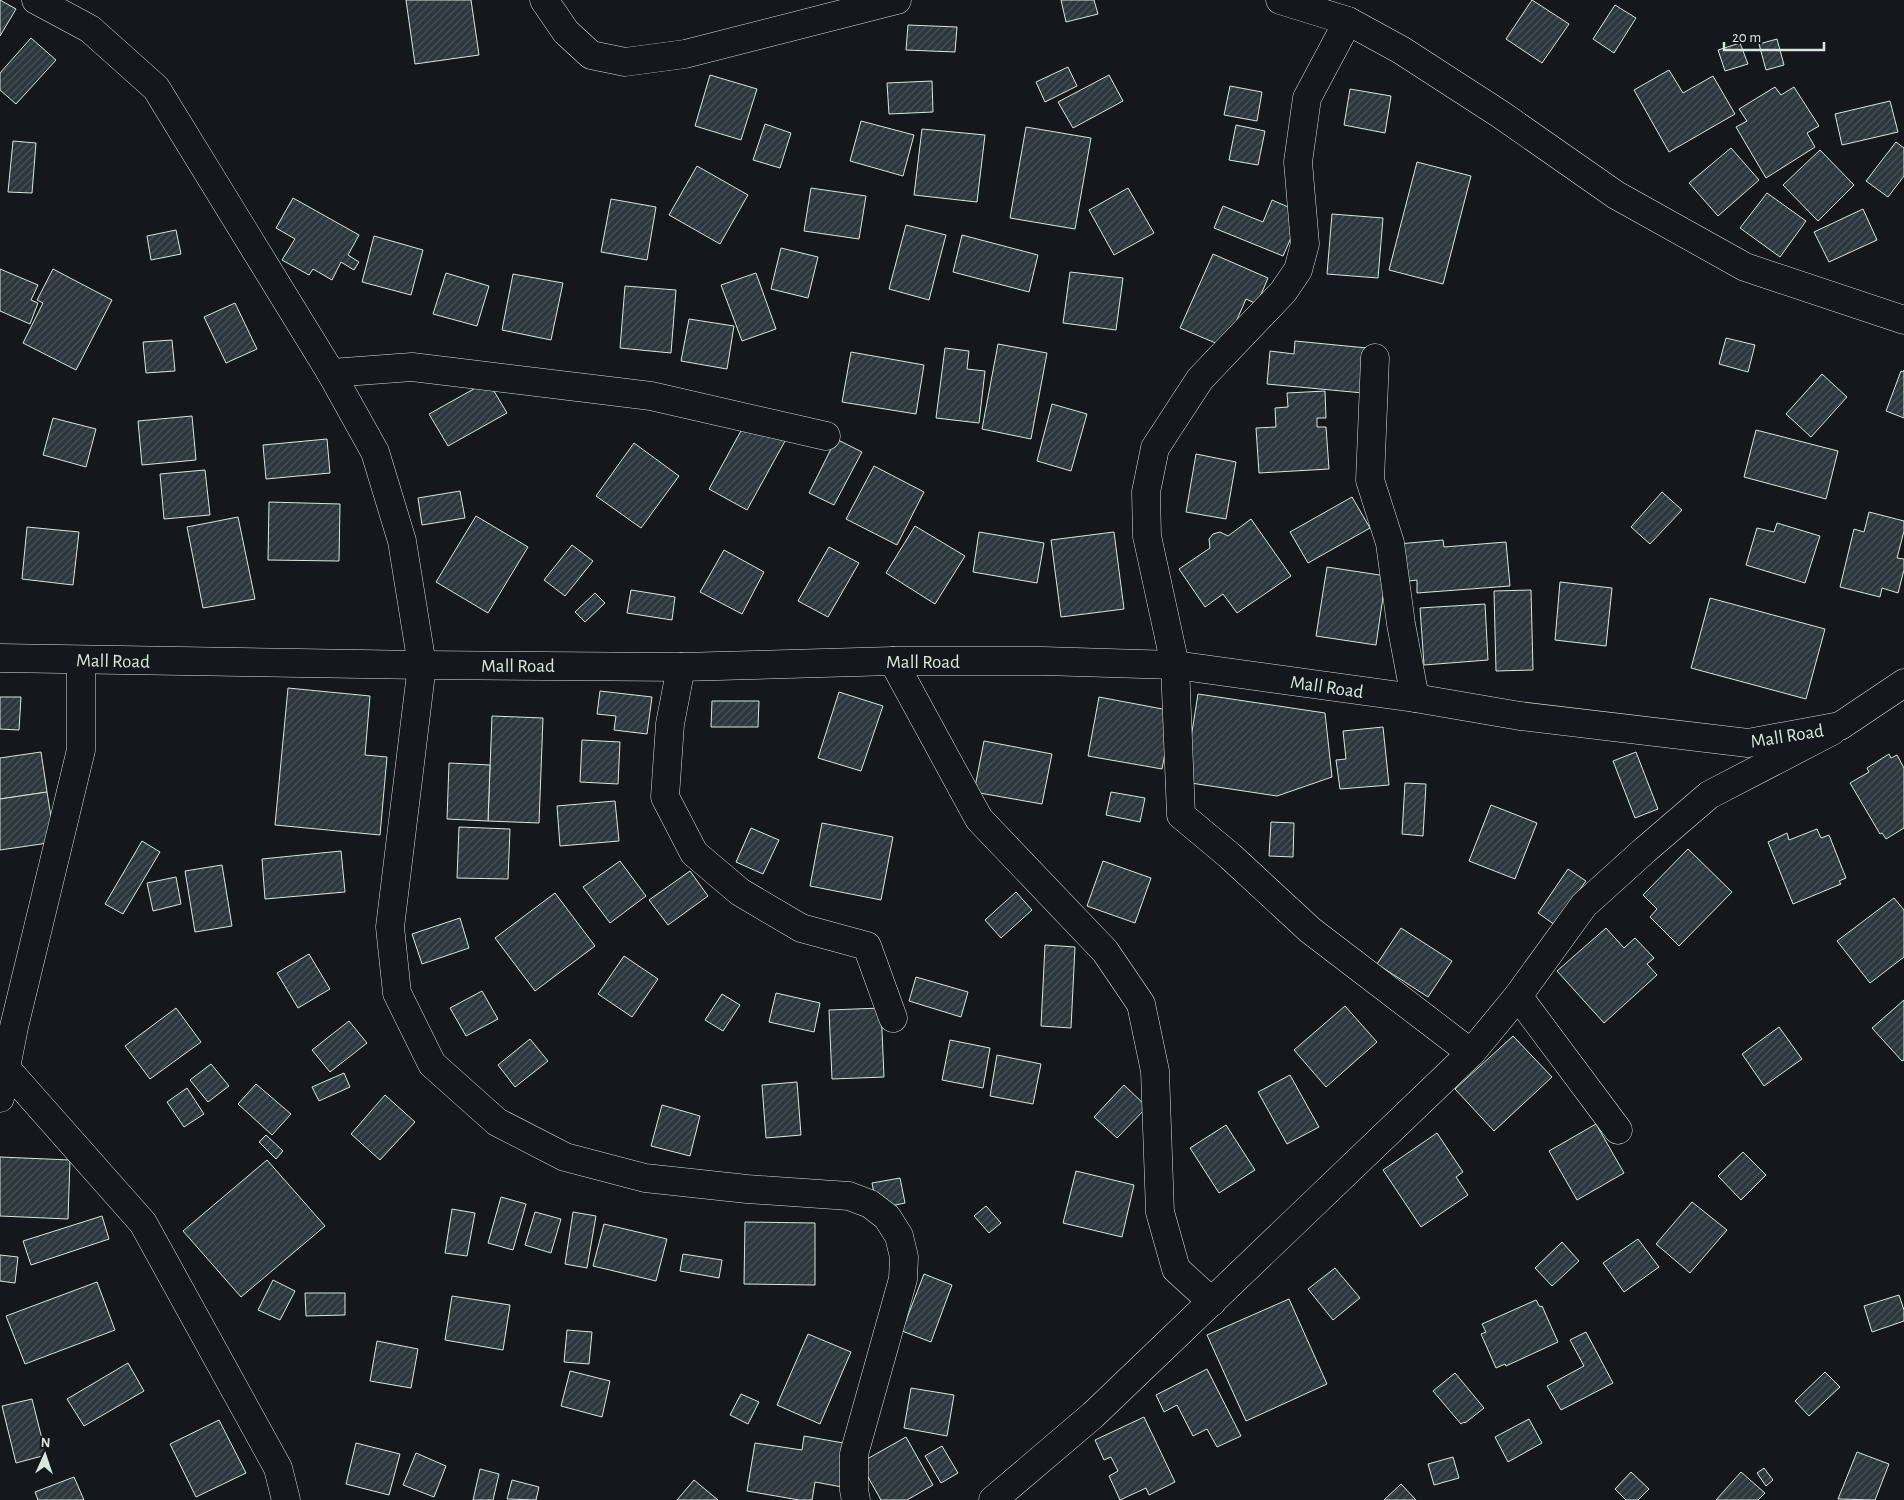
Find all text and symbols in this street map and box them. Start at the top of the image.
scale bar [1724,20,1824,52]
text: 20 m [1732,30,1761,45]
street label: Mall Road [76,651,150,672]
street label: Mall Road [886,653,960,672]
street label: Mall Road [481,657,555,676]
street label: Mall Road [1289,673,1365,702]
street label: Mall Road [1749,721,1825,752]
north arrow [20,1430,70,1480]
text: N [40,1436,51,1450]

